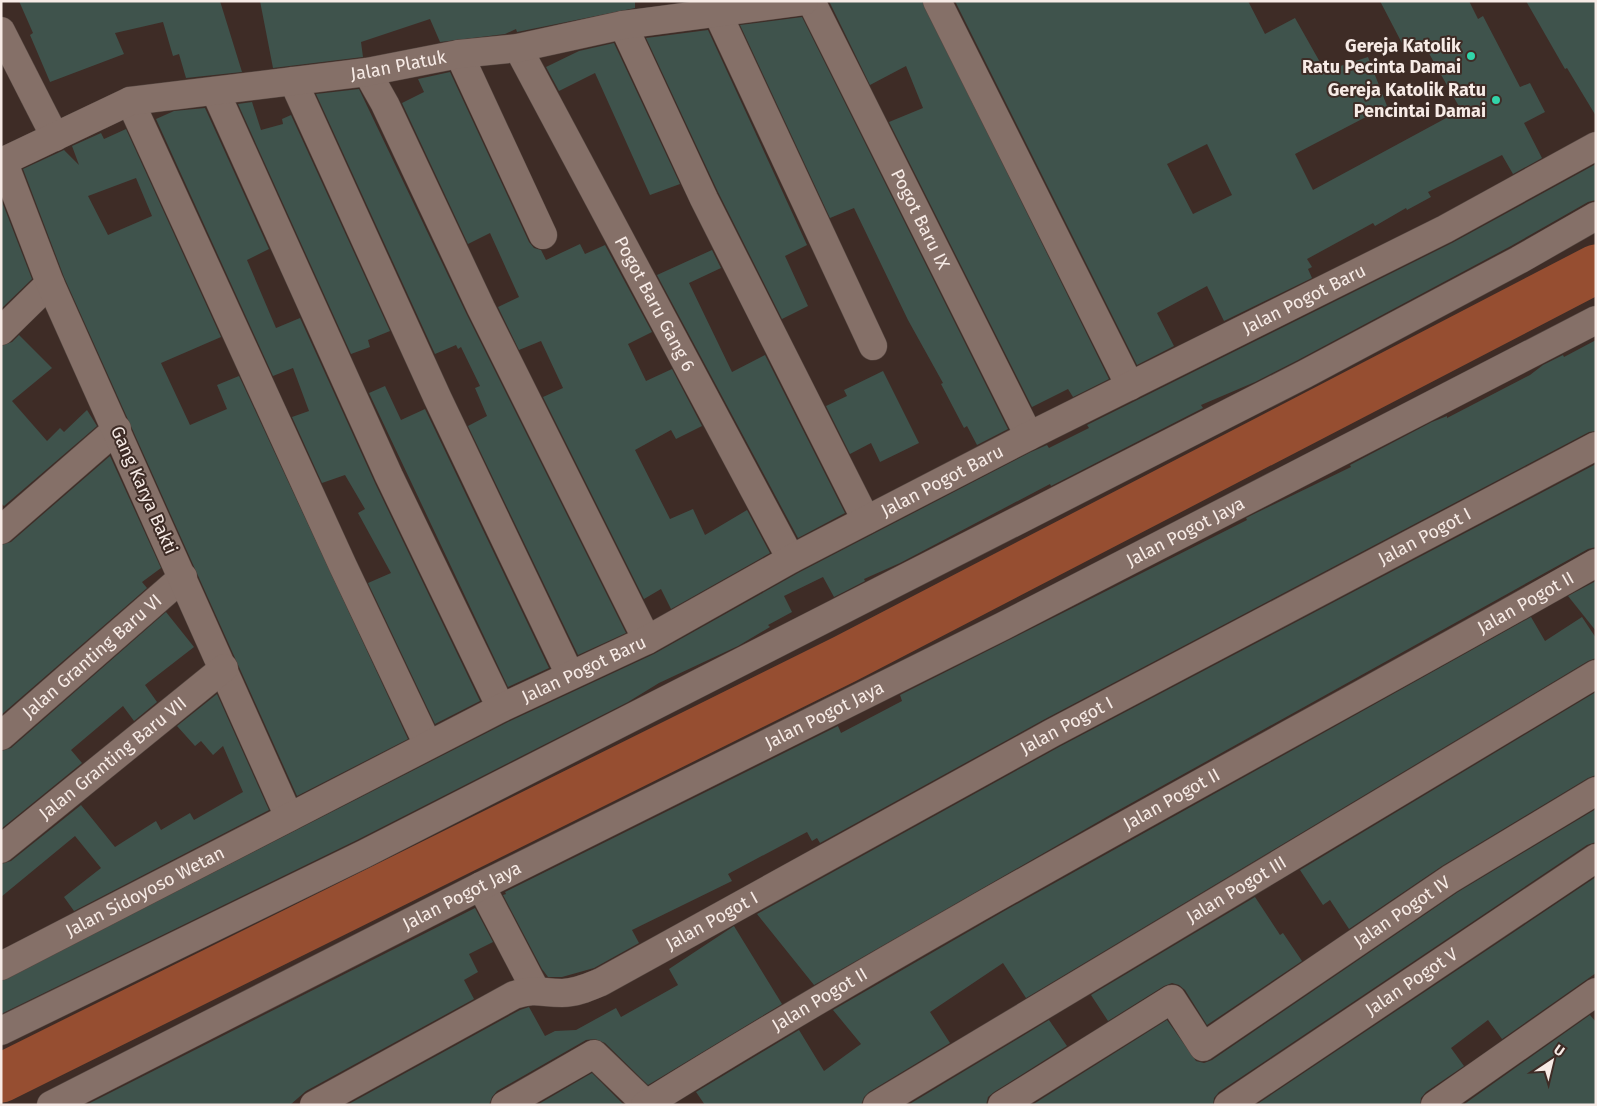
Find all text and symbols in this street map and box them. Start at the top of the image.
place label: Gereja Katolik Ratu Pecinta Damai [1302,35,1462,78]
street label: Jalan Platuk [349,46,449,85]
marker: Gereja Katolik Ratu Pecinta Damai [1465,50,1477,62]
place label: Gereja Katolik Ratu Pencintai Damai [1328,79,1486,122]
marker: Gereja Katolik Ratu Pencintai Damai [1490,94,1502,106]
street label: Pogot Baru IX [886,165,955,273]
street label: Pogot Baru Gang 6 [610,233,700,375]
street label: Jalan Pogot Baru [1239,259,1369,339]
street label: Gang Karya Bakti [106,423,182,557]
street label: Jalan Pogot Baru [877,440,1007,522]
street label: Jalan Pogot Jaya [1123,492,1248,571]
street label: Jalan Pogot I [1374,503,1475,570]
street label: Jalan Pogot II [1474,567,1578,639]
street label: Jalan Granting Baru VI [18,590,166,723]
street label: Jalan Pogot Baru [518,631,650,708]
street label: Jalan Pogot Jaya [761,676,887,754]
street label: Jalan Granting Baru VII [35,692,191,825]
street label: Jalan Pogot I [1016,692,1117,759]
street label: Jalan Pogot II [1119,764,1224,835]
street label: Jalan Sidoyoso Wetan [62,842,228,942]
street label: Jalan Pogot III [1182,851,1290,928]
street label: Jalan Pogot Jaya [399,857,525,935]
street label: Jalan Pogot IV [1349,871,1454,952]
street label: Jalan Pogot I [662,887,762,955]
street label: Jalan Pogot V [1361,943,1462,1021]
street label: Jalan Pogot II [768,963,871,1036]
north arrow [1527,1036,1577,1086]
text: U [1551,1041,1568,1060]

